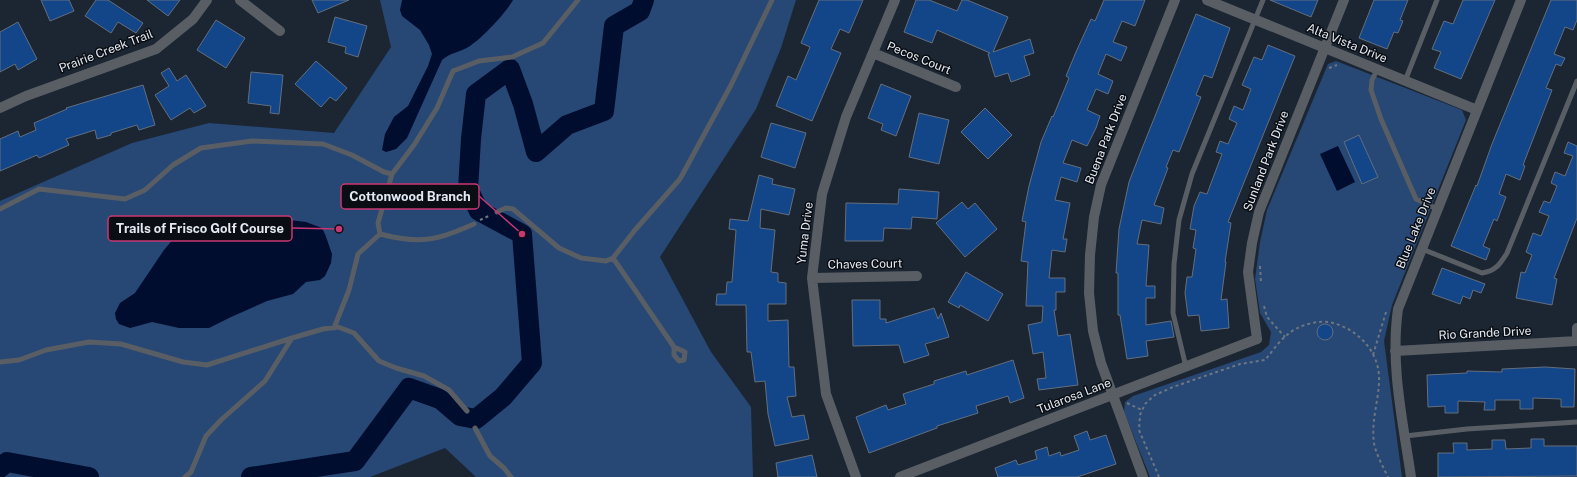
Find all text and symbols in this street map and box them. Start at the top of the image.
street label: Alta Vista Drive [1305,20,1389,66]
street label: Prairie Creek Trail [57,26,155,75]
street label: Pecos Court [885,39,953,77]
street label: Buena Park Drive [1082,92,1130,186]
street label: Sunland Park Drive [1240,109,1292,213]
callout: Cottonwood Branch [341,184,479,209]
street label: Blue Lake Drive [1393,185,1439,271]
text: Cottonwood Branch [349,189,471,204]
street label: Yuma Drive [794,201,816,265]
callout: Trails of Frisco Golf Course [108,216,292,241]
text: Trails of Frisco Golf Course [116,221,284,236]
street label: Chaves Court [828,256,903,272]
street label: Rio Grande Drive [1438,324,1532,342]
street label: Tularosa Lane [1035,375,1113,416]

